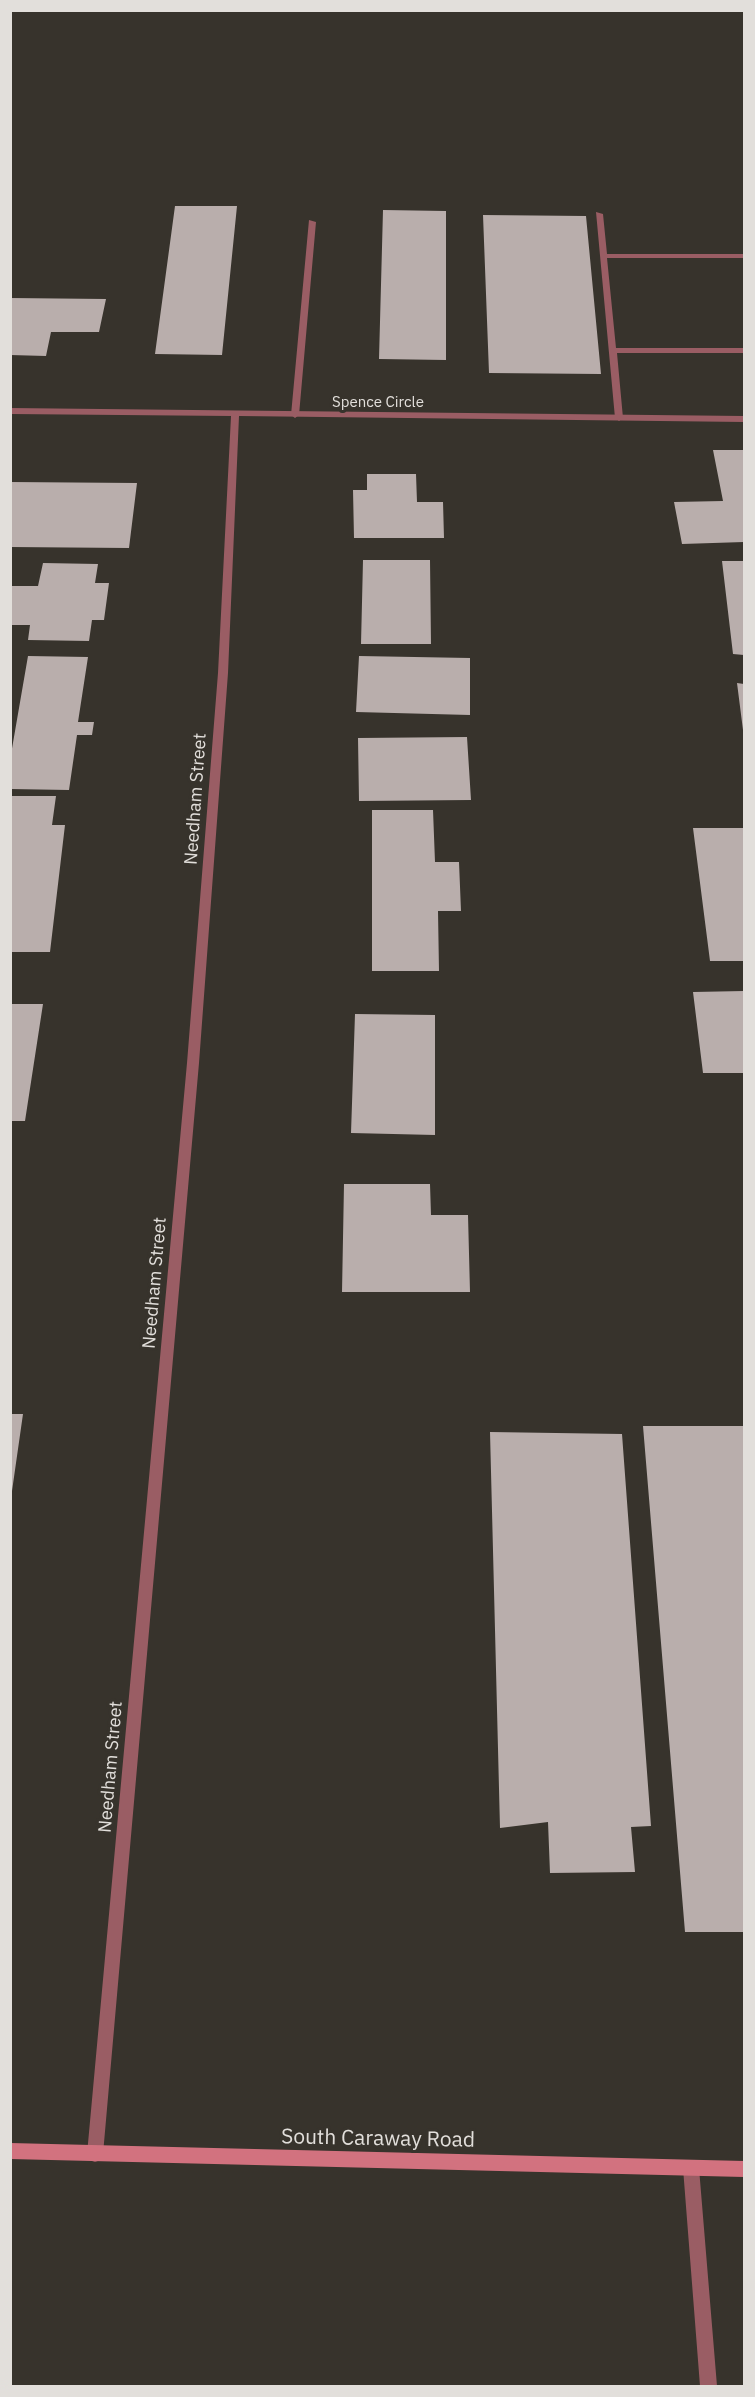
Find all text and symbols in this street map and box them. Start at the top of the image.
street label: Spence Circle [332,394,424,412]
street label: Needham Street [181,732,211,866]
street label: Needham Street [138,1216,172,1350]
street label: Needham Street [94,1700,128,1834]
street label: South Caraway Road [281,2125,475,2153]

